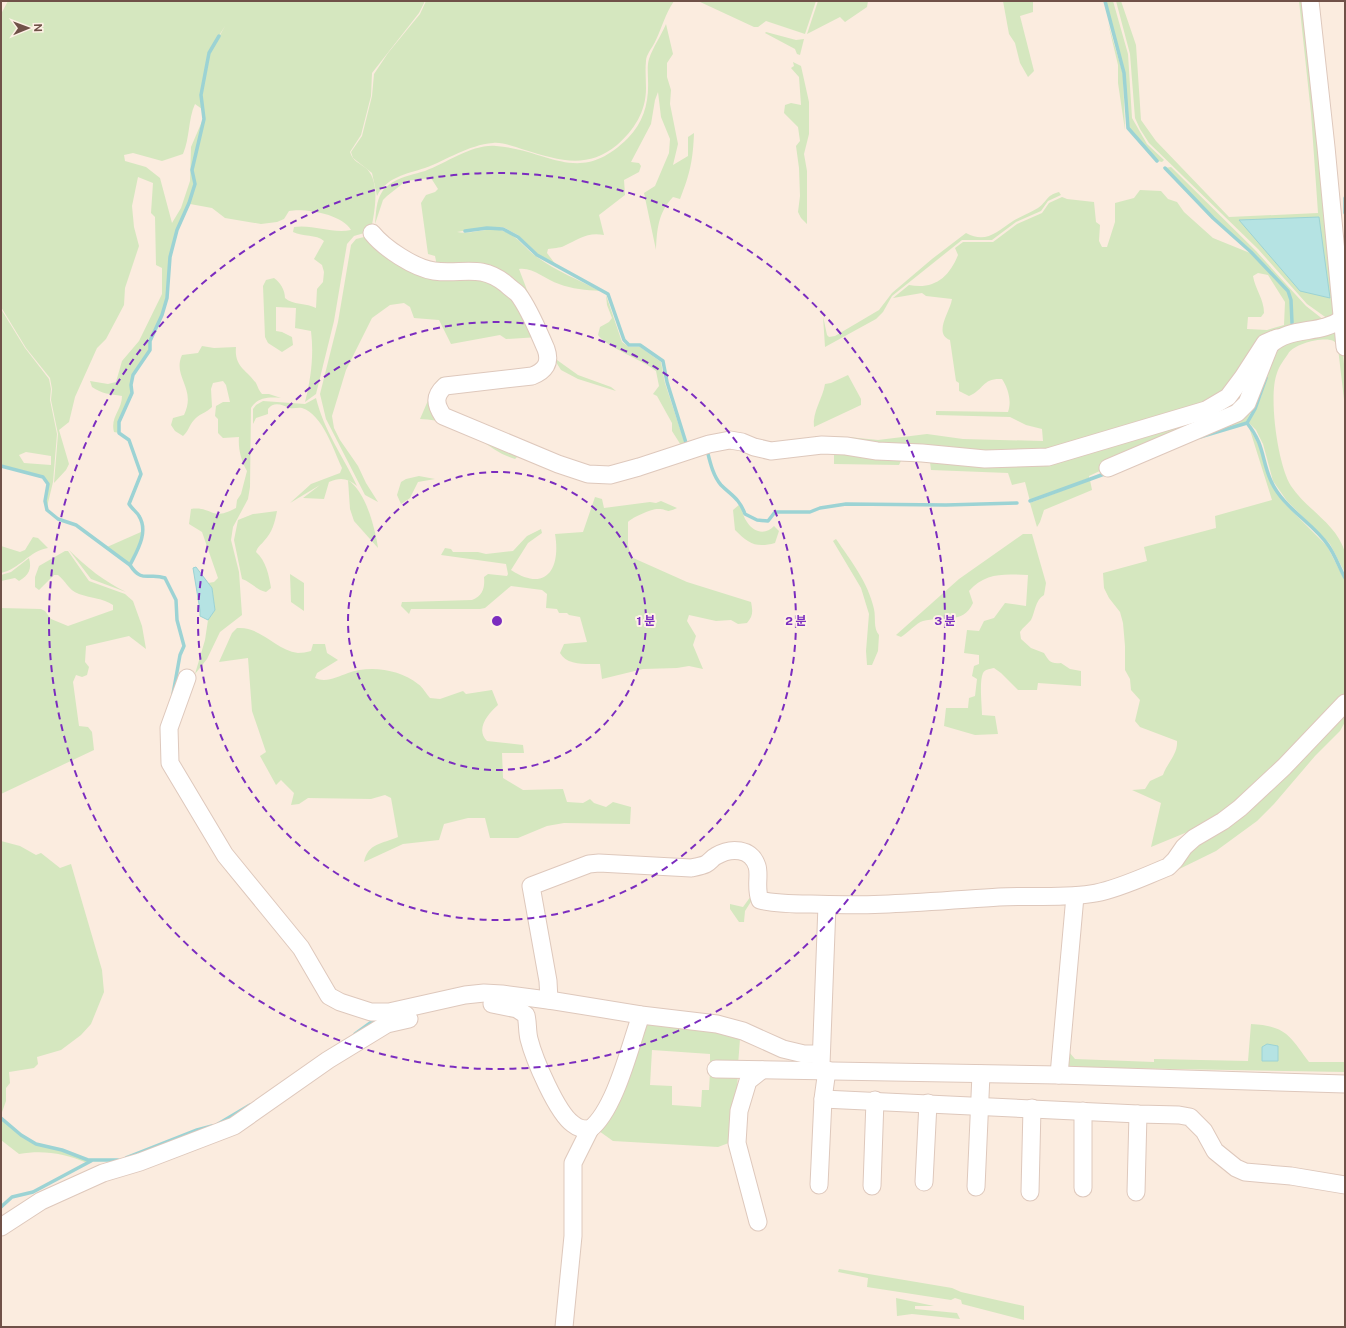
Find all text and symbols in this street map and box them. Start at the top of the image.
north arrow [8,8,48,48]
text: N [32,23,44,32]
centre of rings [490,614,504,628]
text: 1 분 [637,614,655,628]
text: 2 분 [785,614,807,628]
text: 3 분 [934,614,956,628]

